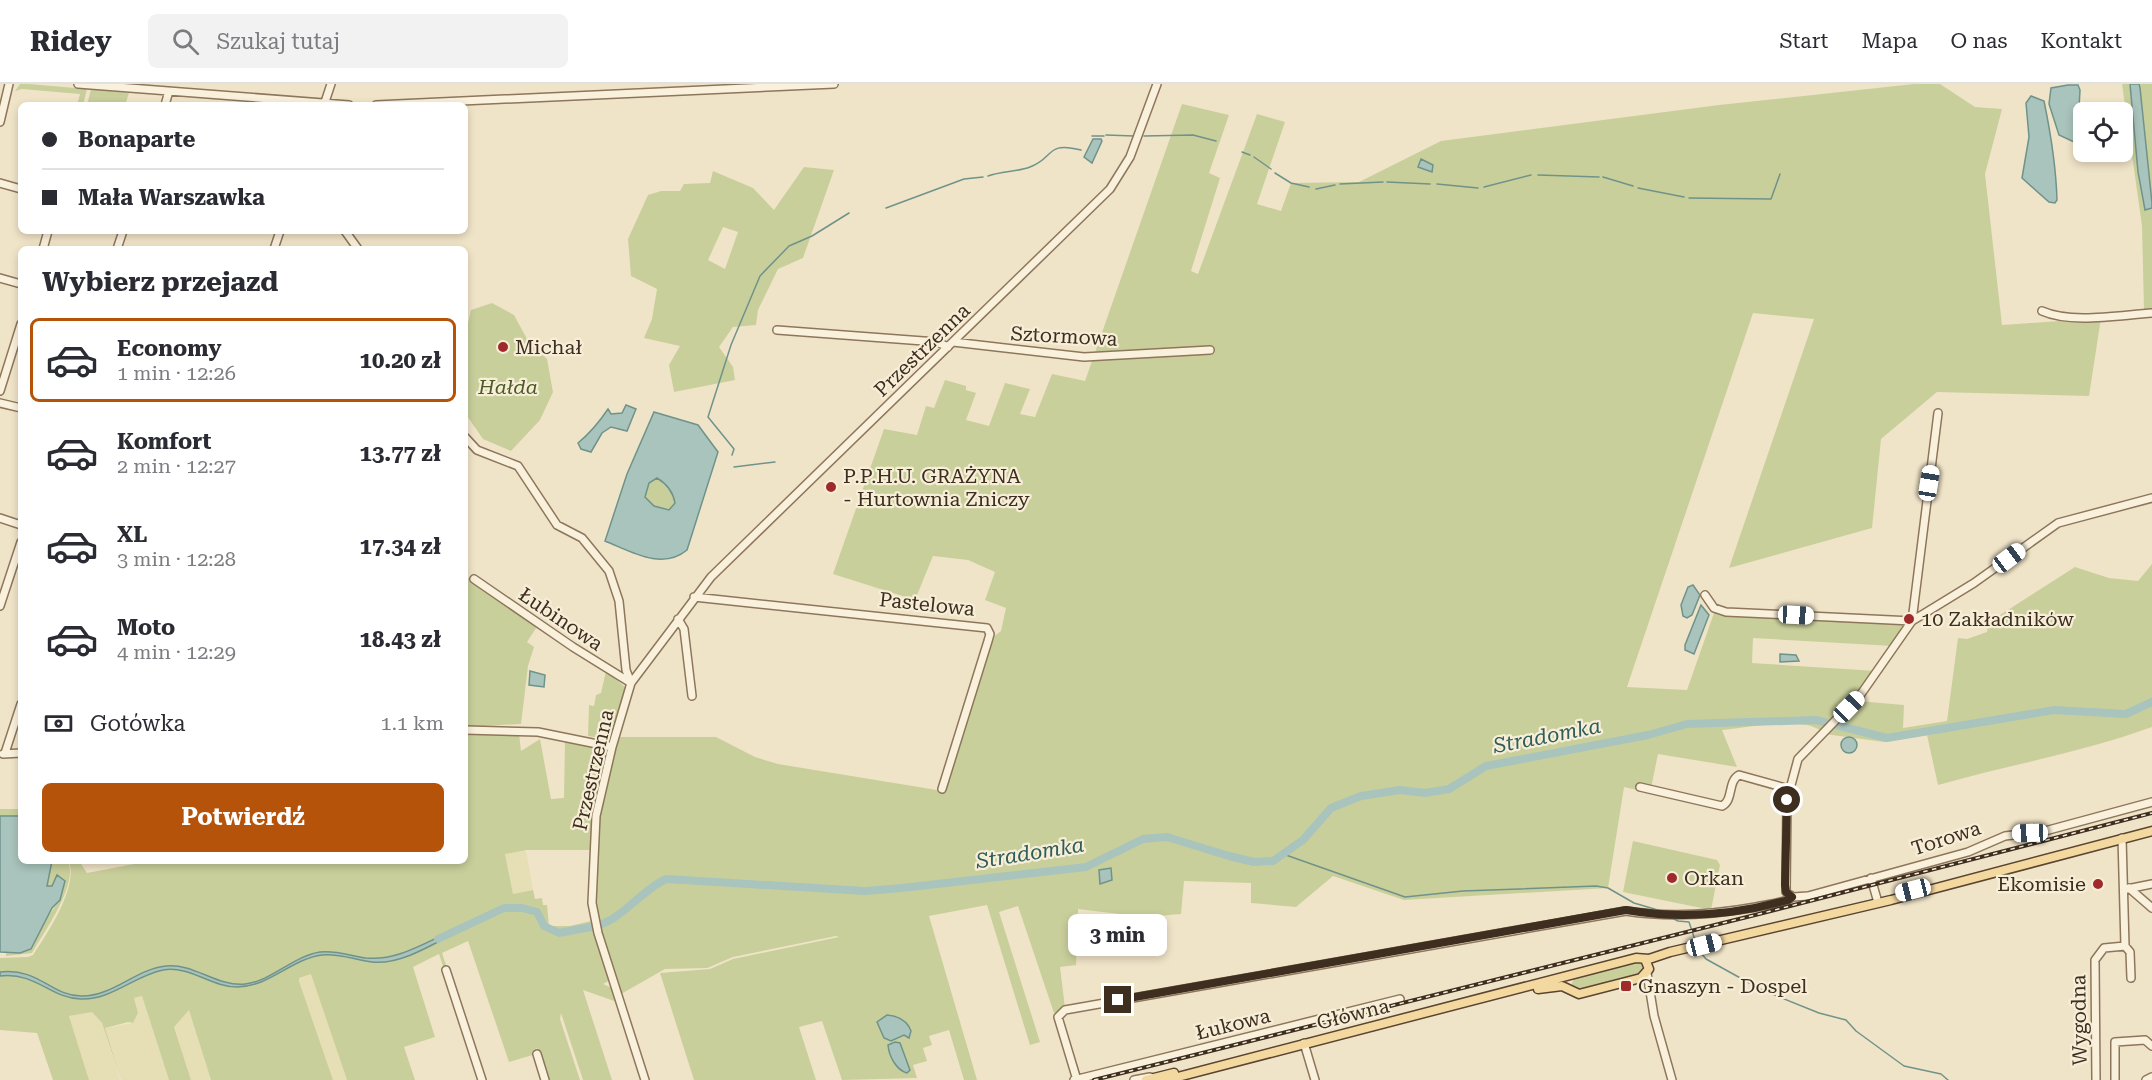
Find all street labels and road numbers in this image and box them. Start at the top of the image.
street label: Przestrzenna [869,298,975,402]
street label: Sztormowa [1010,321,1118,351]
street label: Łubinowa [514,582,608,656]
street label: Pastelowa [878,587,976,621]
street label: Przestrzenna [567,707,619,833]
street label: Torowa [1908,816,1984,860]
street label: Wygodna [2066,974,2092,1066]
street label: Główna [1314,993,1392,1035]
street label: Łukowa [1193,1003,1273,1045]

